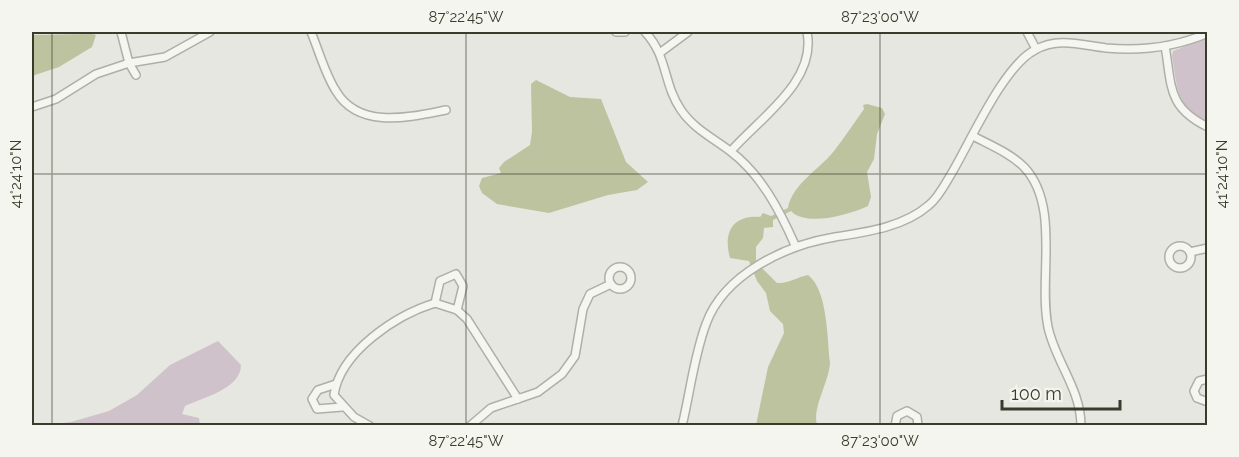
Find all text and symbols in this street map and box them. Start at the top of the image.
text: 87°22'45"W [429,8,504,26]
text: 87°23'00"W [841,8,919,26]
text: 41°24'10"N [7,140,25,208]
text: 41°24'10"N [1213,140,1231,208]
scale bar [1002,373,1120,411]
text: 100 m [1011,383,1062,404]
text: 87°22'45"W [429,432,504,450]
text: 87°23'00"W [841,432,919,450]

